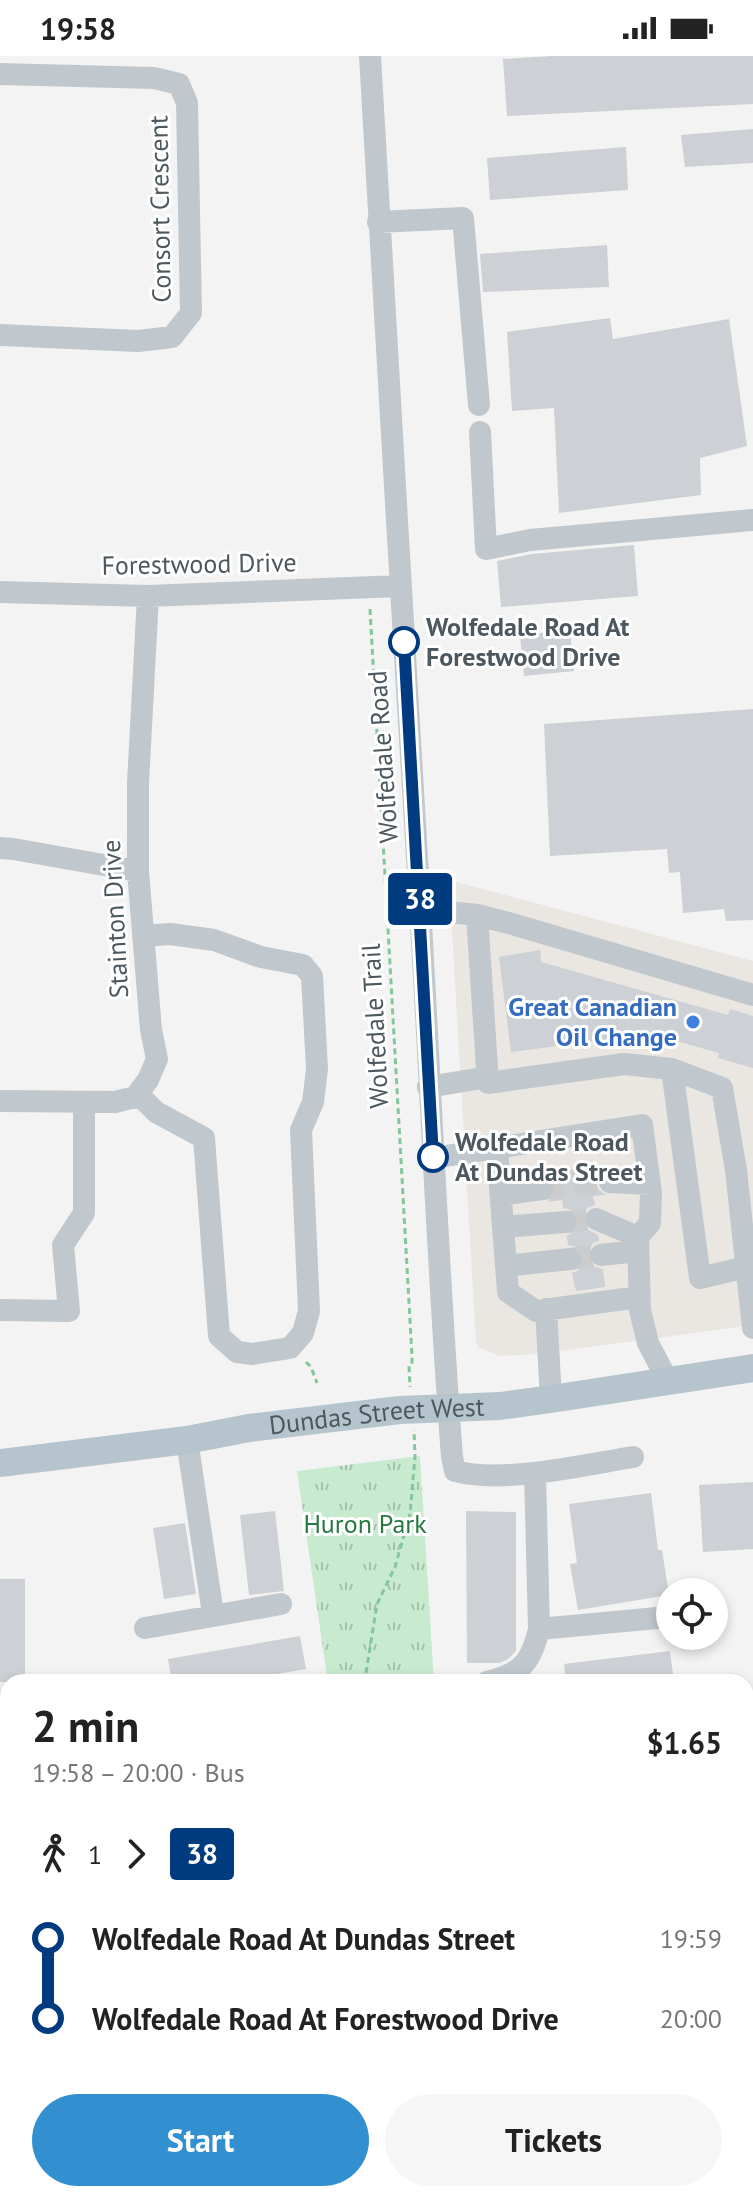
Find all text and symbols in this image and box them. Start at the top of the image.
text: 19:58 [40,9,116,48]
street label: Consort Crescent [141,115,178,303]
street label: Forestwood Drive [101,545,297,582]
place label: Wolfedale Road At Forestwood Drive [426,610,629,673]
marker: Wolfedale Road At Forestwood Drive [389,627,419,657]
street label: Wolfedale Road [360,670,405,844]
street label: Stainton Drive [94,839,135,999]
line badge: 38 [384,873,456,925]
text: 38 [404,880,436,917]
street label: Wolfedale Trail [354,942,395,1109]
place label: Great Canadian Oil Change [508,990,677,1053]
marker: Great Canadian Oil Change [684,1013,702,1031]
place label: Wolfedale Road At Dundas Street [455,1125,642,1188]
marker: Wolfedale Road At Dundas Street [418,1142,448,1172]
street label: Dundas Street West [267,1390,485,1441]
park label: Huron Park [303,1507,427,1540]
map controls [656,1578,728,1650]
button: locate [656,1578,728,1650]
text: 2 min [32,1697,139,1754]
text: $1.65 [647,1723,722,1762]
text: 19:58 – 20:00 · Bus [32,1756,245,1789]
icon: walk [32,1832,76,1876]
icon: forward [114,1832,158,1876]
text: 38 [186,1835,218,1872]
text: 1 [88,1838,102,1871]
text: Wolfedale Road At Dundas Street [92,1919,515,1958]
text: 19:59 [660,1922,722,1955]
text: Wolfedale Road At Forestwood Drive [92,1999,559,2038]
text: 20:00 [660,2002,722,2035]
button: Start [32,2094,369,2186]
button: Tickets [385,2094,722,2186]

